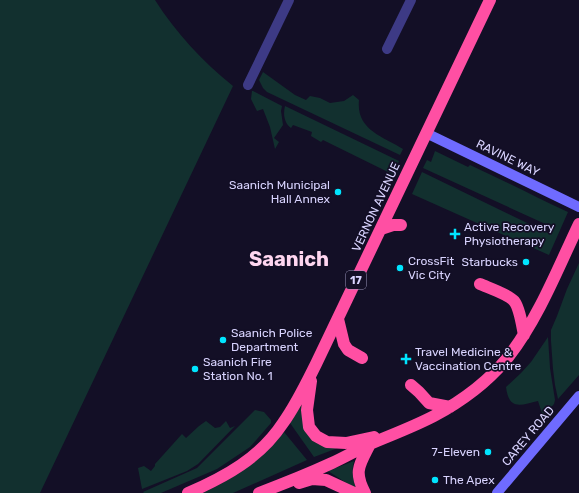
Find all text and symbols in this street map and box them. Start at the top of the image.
street label: RAVINE WAY [474,137,542,180]
street label: VERNON AVENUE [349,160,403,254]
place label: Saanich Municipal Hall Annex [229,178,331,206]
marker: Saanich Municipal Hall Annex [333,187,343,197]
place label: Active Recovery Physiotherapy [464,220,555,248]
marker: Active Recovery Physiotherapy [449,228,461,240]
district label: Saanich [249,247,329,271]
place label: CrossFit Vic City [408,254,454,282]
place label: Starbucks [461,255,518,269]
marker: Starbucks [521,257,531,267]
marker: CrossFit Vic City [395,263,405,273]
road number: 17 [346,271,366,289]
place label: Saanich Police Department [231,326,313,354]
marker: Saanich Police Department [218,335,228,345]
place label: Travel Medicine & Vaccination Centre [415,345,522,373]
marker: Travel Medicine & Vaccination Centre [400,353,412,365]
place label: Saanich Fire Station No. 1 [203,355,273,383]
marker: Saanich Fire Station No. 1 [190,364,200,374]
street label: CAREY ROAD [499,403,557,469]
place label: 7-Eleven [431,445,480,459]
marker: 7-Eleven [483,447,493,457]
place label: The Apex [443,473,495,487]
marker: The Apex [430,475,440,485]

